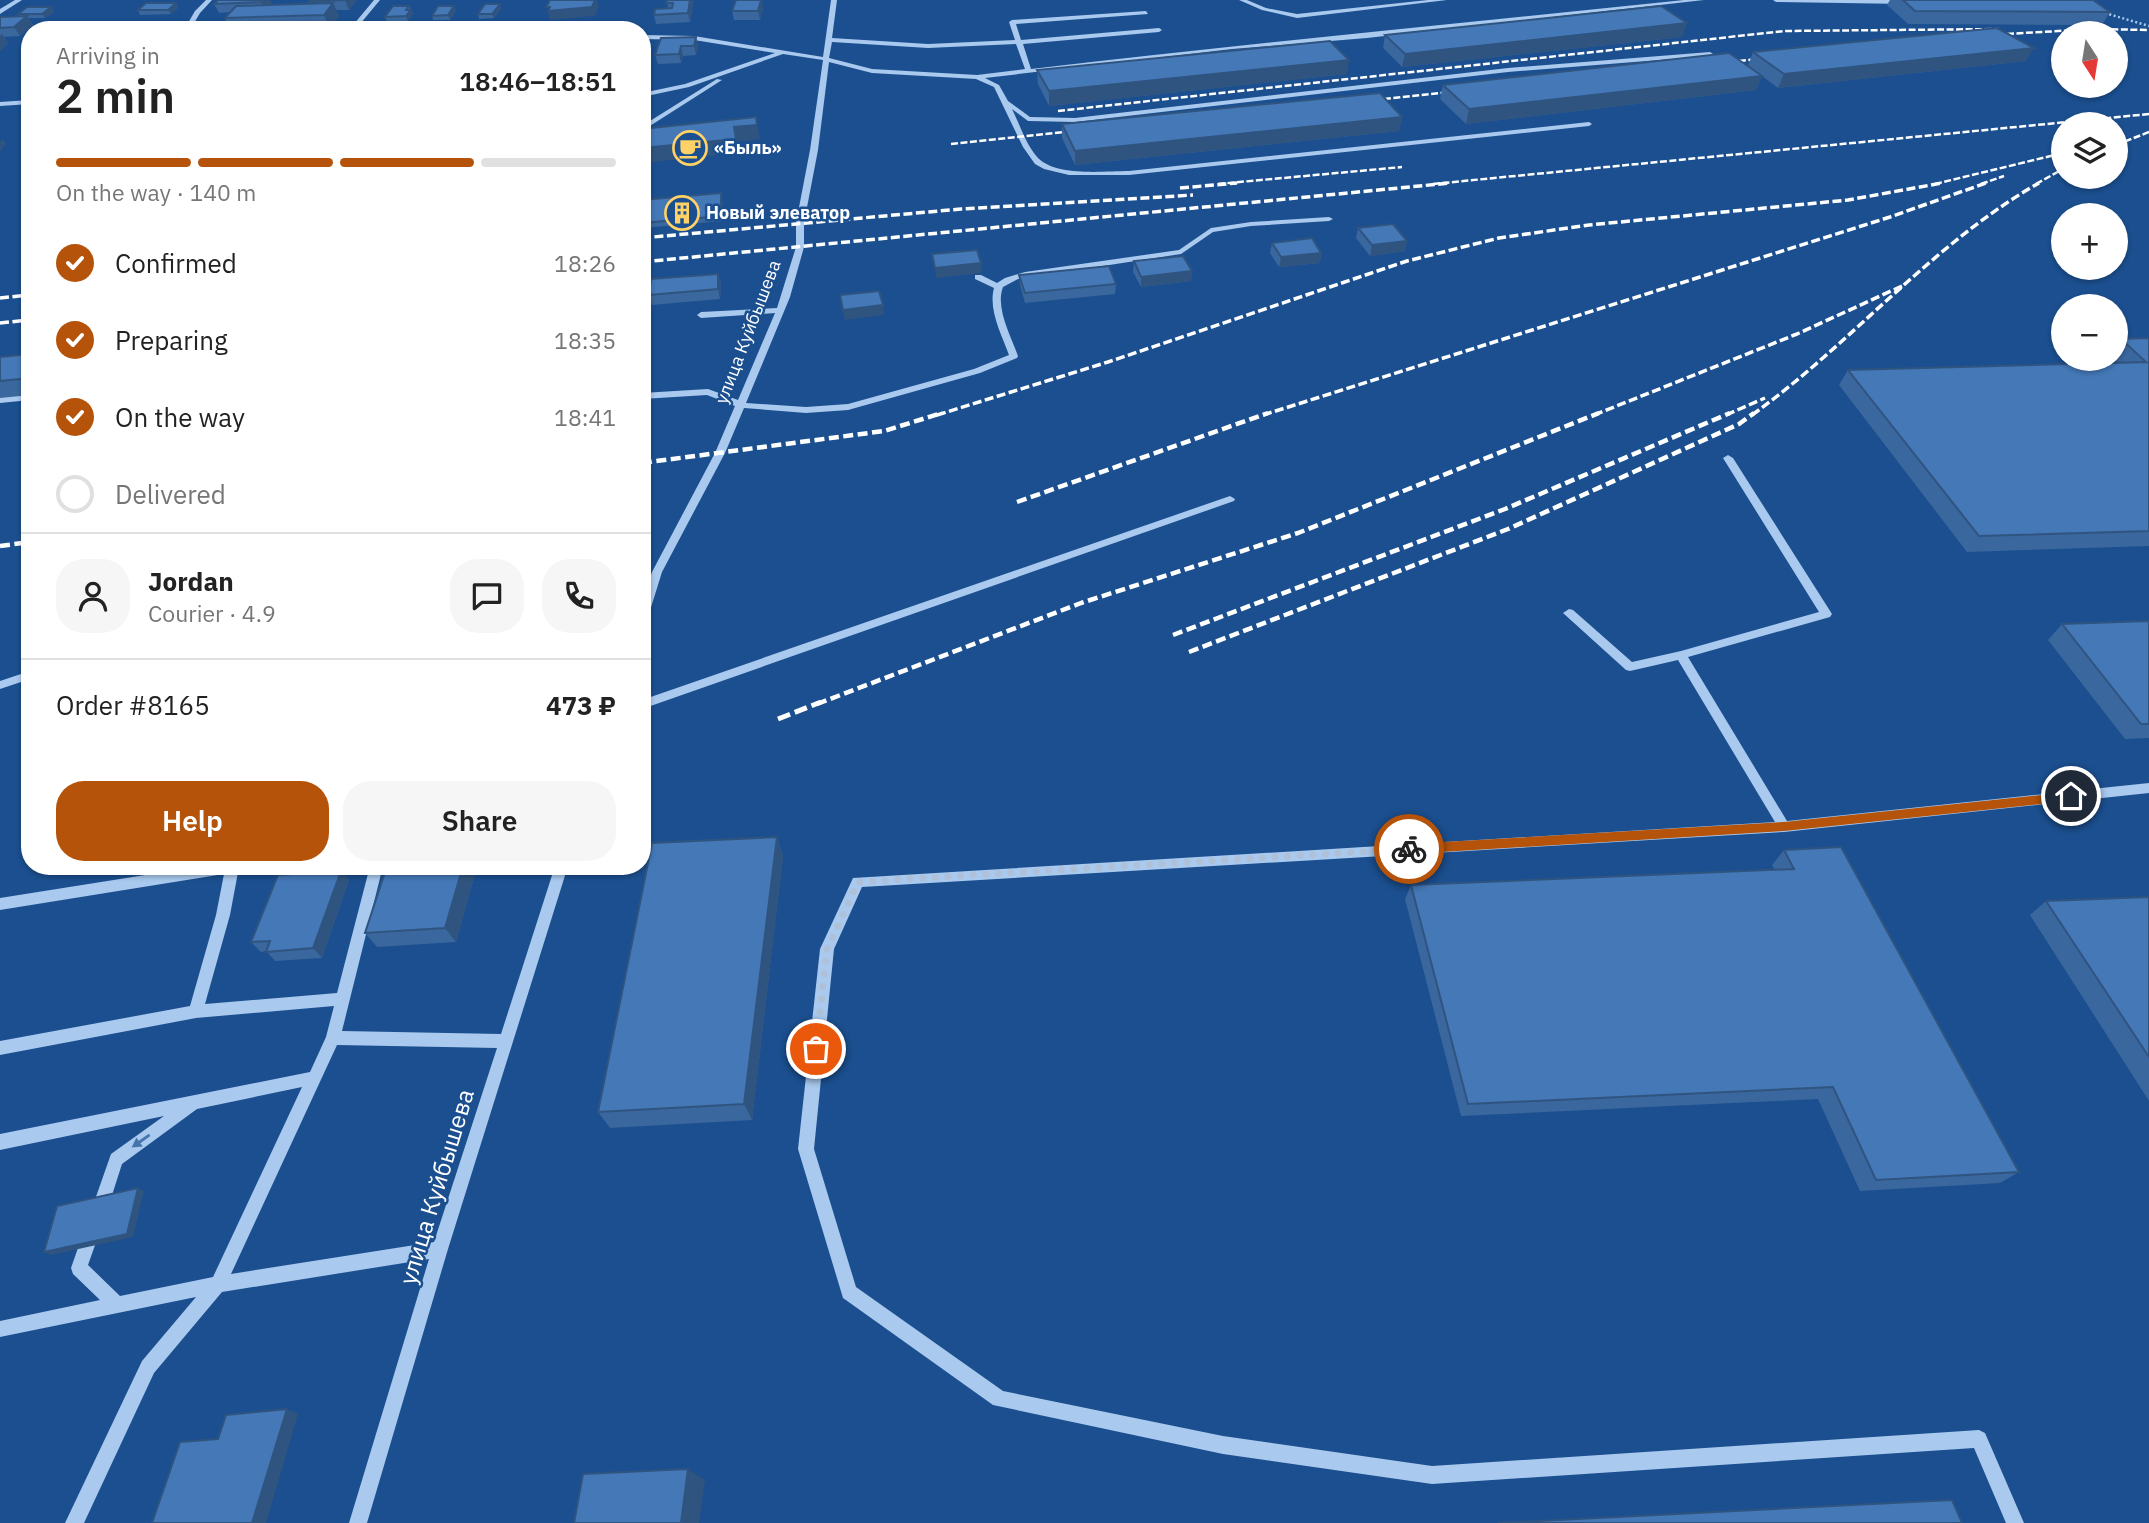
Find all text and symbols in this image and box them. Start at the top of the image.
north arrow [2051,21,2128,98]
map controls [2051,21,2128,371]
text: Arriving in [56,40,160,70]
text: 18:46–18:51 [459,64,616,98]
text: 2 min [56,66,175,126]
button: layers [2051,112,2128,189]
cafe icon: «Быль» [671,129,709,167]
place label: «Быль» [714,136,782,159]
text: On the way · 140 m [56,177,256,207]
building icon: Новый элеватор [663,194,701,232]
place label: Новый элеватор [706,201,850,224]
button: + [2051,203,2128,280]
icon: check [56,244,94,282]
text: Confirmed [115,246,237,280]
text: 18:26 [554,248,616,278]
street label: улица Куйбышева [710,256,786,407]
button: − [2051,294,2128,371]
icon: check [56,321,94,359]
text: Preparing [115,323,228,357]
text: 18:35 [554,325,616,355]
icon: check [56,398,94,436]
text: On the way [115,400,245,434]
text: 18:41 [554,402,616,432]
text: Delivered [115,477,226,511]
button: person [56,559,130,633]
button: chat [450,559,524,633]
button: phone [542,559,616,633]
text: Jordan [148,564,234,598]
text: Courier · 4.9 [148,598,276,628]
text: Order #8165 [56,688,210,722]
text: 473 ₽ [546,688,616,722]
pin [2041,766,2101,826]
icon: home [2052,777,2090,815]
button: Help [56,781,329,861]
button: Share [343,781,616,861]
courier [1374,814,1444,884]
icon: bike [1390,830,1428,868]
pin [786,1019,846,1079]
icon: bag [797,1030,835,1068]
street label: улица Куйбышева [391,1085,481,1288]
one-way arrow [132,1134,150,1148]

